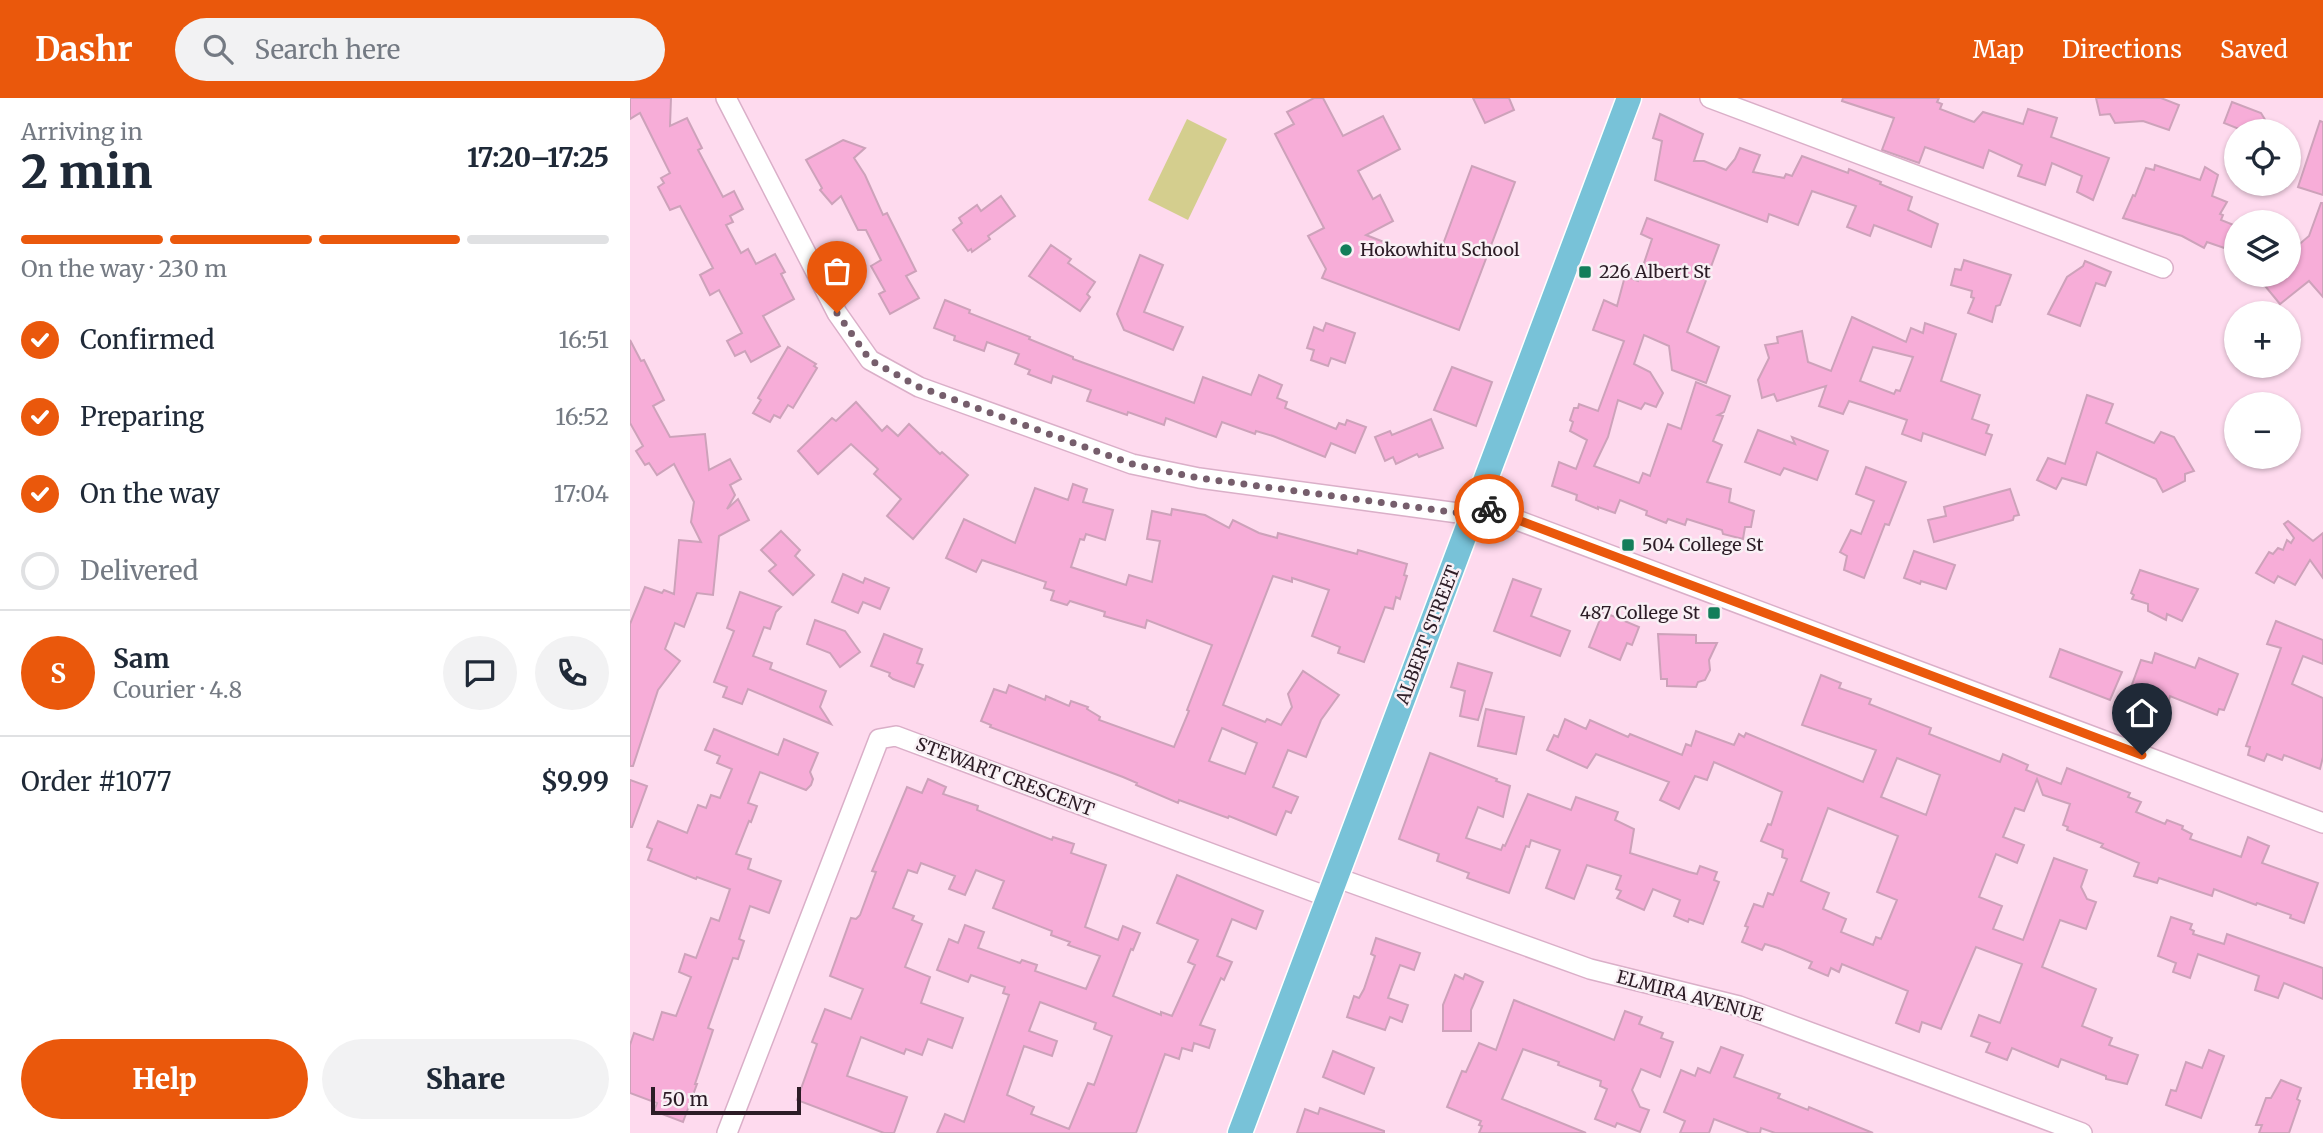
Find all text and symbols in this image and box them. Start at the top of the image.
search box [175,18,665,81]
text: Dashr [35,29,133,70]
icon: search [199,30,237,68]
text: Search here [255,33,400,66]
text: Map [1973,34,2024,65]
text: Directions [2062,34,2182,65]
text: Saved [2220,34,2288,65]
text: Arriving in [21,117,143,146]
map controls [2224,119,2301,469]
button: locate [2224,119,2301,196]
text: 17:20–17:25 [467,141,609,174]
text: 2 min [21,143,153,201]
button: layers [2224,210,2301,287]
place label: Hokowhitu School [1360,238,1520,261]
pin [807,241,867,313]
marker: Hokowhitu School [1338,242,1354,258]
icon: bag [818,252,856,290]
text: On the way · 230 m [21,254,227,283]
place label: 226 Albert St [1599,260,1711,283]
marker: 226 Albert St [1577,264,1593,280]
button: + [2224,301,2301,378]
icon: check [21,321,59,359]
text: Confirmed [80,323,215,356]
text: 16:51 [559,325,609,354]
button: − [2224,392,2301,469]
icon: check [21,398,59,436]
text: Preparing [80,400,204,433]
text: 16:52 [555,402,609,431]
courier [1454,474,1524,544]
icon: check [21,475,59,513]
text: On the way [80,477,220,510]
text: 17:04 [554,479,609,508]
icon: bike [1470,490,1508,528]
place label: 504 College St [1642,533,1763,556]
marker: 504 College St [1620,537,1636,553]
text: Delivered [80,554,199,587]
street label: ALBERT STREET [1390,562,1465,708]
place label: 487 College St [1580,601,1700,624]
marker: 487 College St [1706,605,1722,621]
button: chat [443,636,517,710]
button: phone [535,636,609,710]
text: Sam [113,642,170,675]
text: S [50,657,66,690]
text: Courier · 4.8 [113,675,242,704]
pin [2112,683,2172,755]
icon: home [2123,694,2161,732]
street label: STEWART CRESCENT [913,732,1098,821]
text: Order #1077 [21,765,171,798]
text: $9.99 [541,765,609,798]
street label: ELMIRA AVENUE [1614,965,1767,1026]
button: Help [21,1039,308,1119]
button: Share [322,1039,609,1119]
scale bar [651,1084,802,1116]
text: 50 m [662,1087,708,1111]

